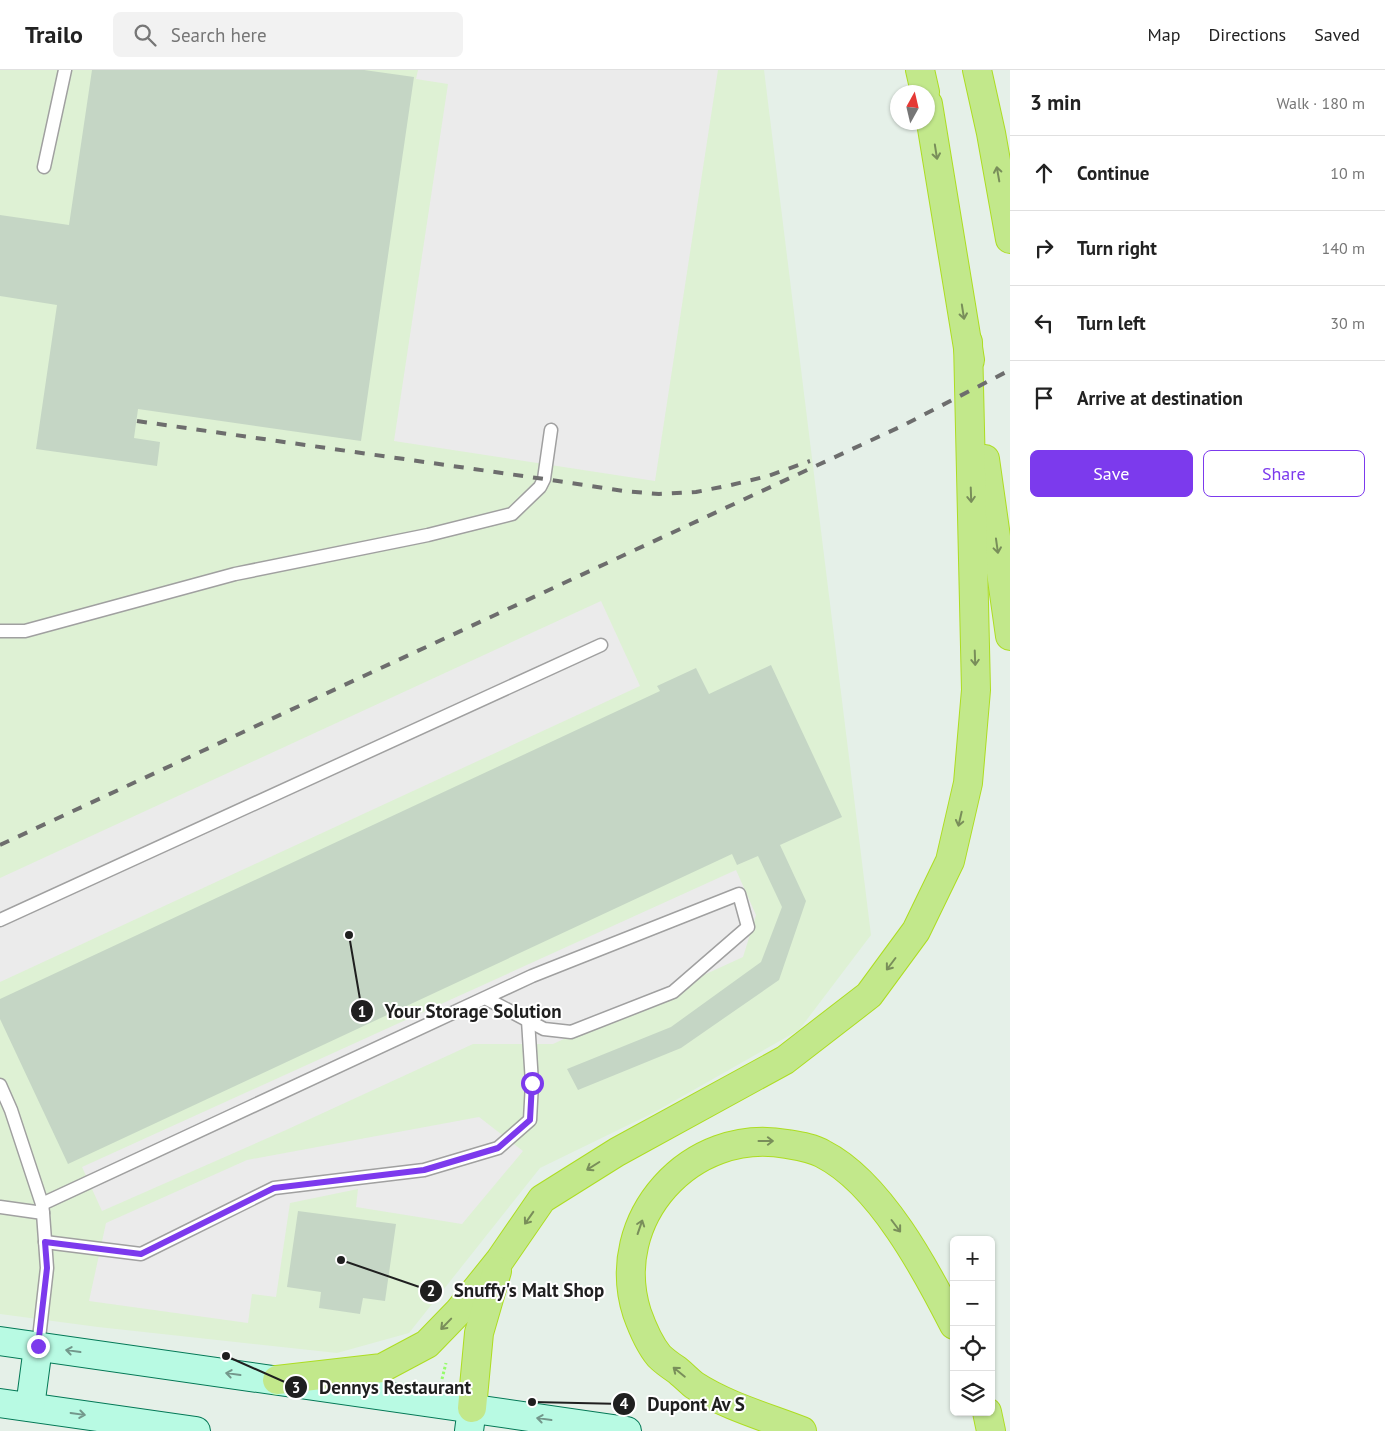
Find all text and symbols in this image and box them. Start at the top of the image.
search box [113,12,463,57]
text: Trailo [25,19,83,50]
icon: search [131,21,159,49]
text: Search here [171,23,267,47]
text: Map [1148,23,1180,46]
text: Directions [1208,23,1286,46]
text: Saved [1314,23,1360,46]
north arrow [890,85,935,130]
text: 3 min [1030,89,1081,116]
text: Walk · 180 m [1276,93,1365,113]
one-way arrow [932,143,942,159]
icon: ahead [1030,159,1058,187]
text: Continue [1077,161,1149,185]
text: 10 m [1330,163,1365,183]
one-way arrow [993,166,1002,182]
icon: right [1030,234,1058,262]
text: Turn right [1077,236,1157,260]
text: 140 m [1322,238,1365,258]
one-way arrow [958,304,968,320]
icon: left [1030,309,1058,337]
text: Turn left [1077,311,1146,335]
text: 30 m [1330,313,1365,333]
icon: arrive [1030,384,1058,412]
text: Arrive at destination [1077,386,1243,410]
button: Save [1030,450,1193,497]
button: Share [1203,450,1365,497]
one-way arrow [966,487,975,503]
one-way arrow [992,537,1002,553]
one-way arrow [970,649,980,665]
one-way arrow [955,810,964,826]
one-way arrow [886,957,897,970]
callout: Your Storage Solution [350,994,572,1028]
text: Your Storage Solution [383,999,562,1023]
text: 1 [358,1002,366,1021]
route start [521,1072,544,1095]
one-way arrow [758,1136,774,1146]
one-way arrow [587,1162,601,1172]
one-way arrow [524,1211,534,1225]
one-way arrow [891,1219,901,1233]
one-way arrow [636,1220,645,1235]
map controls [950,1236,995,1416]
button: + [950,1236,995,1281]
callout: Snuffy's Malt Shop [419,1274,614,1308]
text: Snuffy's Malt Shop [454,1278,604,1302]
text: 2 [427,1281,435,1300]
button: − [950,1281,995,1326]
one-way arrow [440,1318,452,1330]
button: locate [950,1326,995,1371]
route end [27,1335,50,1358]
one-way arrow [65,1346,81,1356]
one-way arrow [673,1367,686,1378]
one-way arrow [226,1369,242,1379]
callout: Dennys Restaurant [284,1370,481,1404]
button: layers [950,1371,995,1416]
text: Dennys Restaurant [319,1375,471,1399]
text: 3 [292,1378,300,1397]
callout: Dupont Av S [612,1387,756,1421]
text: Dupont Av S [647,1392,745,1416]
text: 4 [620,1394,629,1413]
one-way arrow [70,1409,86,1419]
one-way arrow [537,1413,553,1423]

